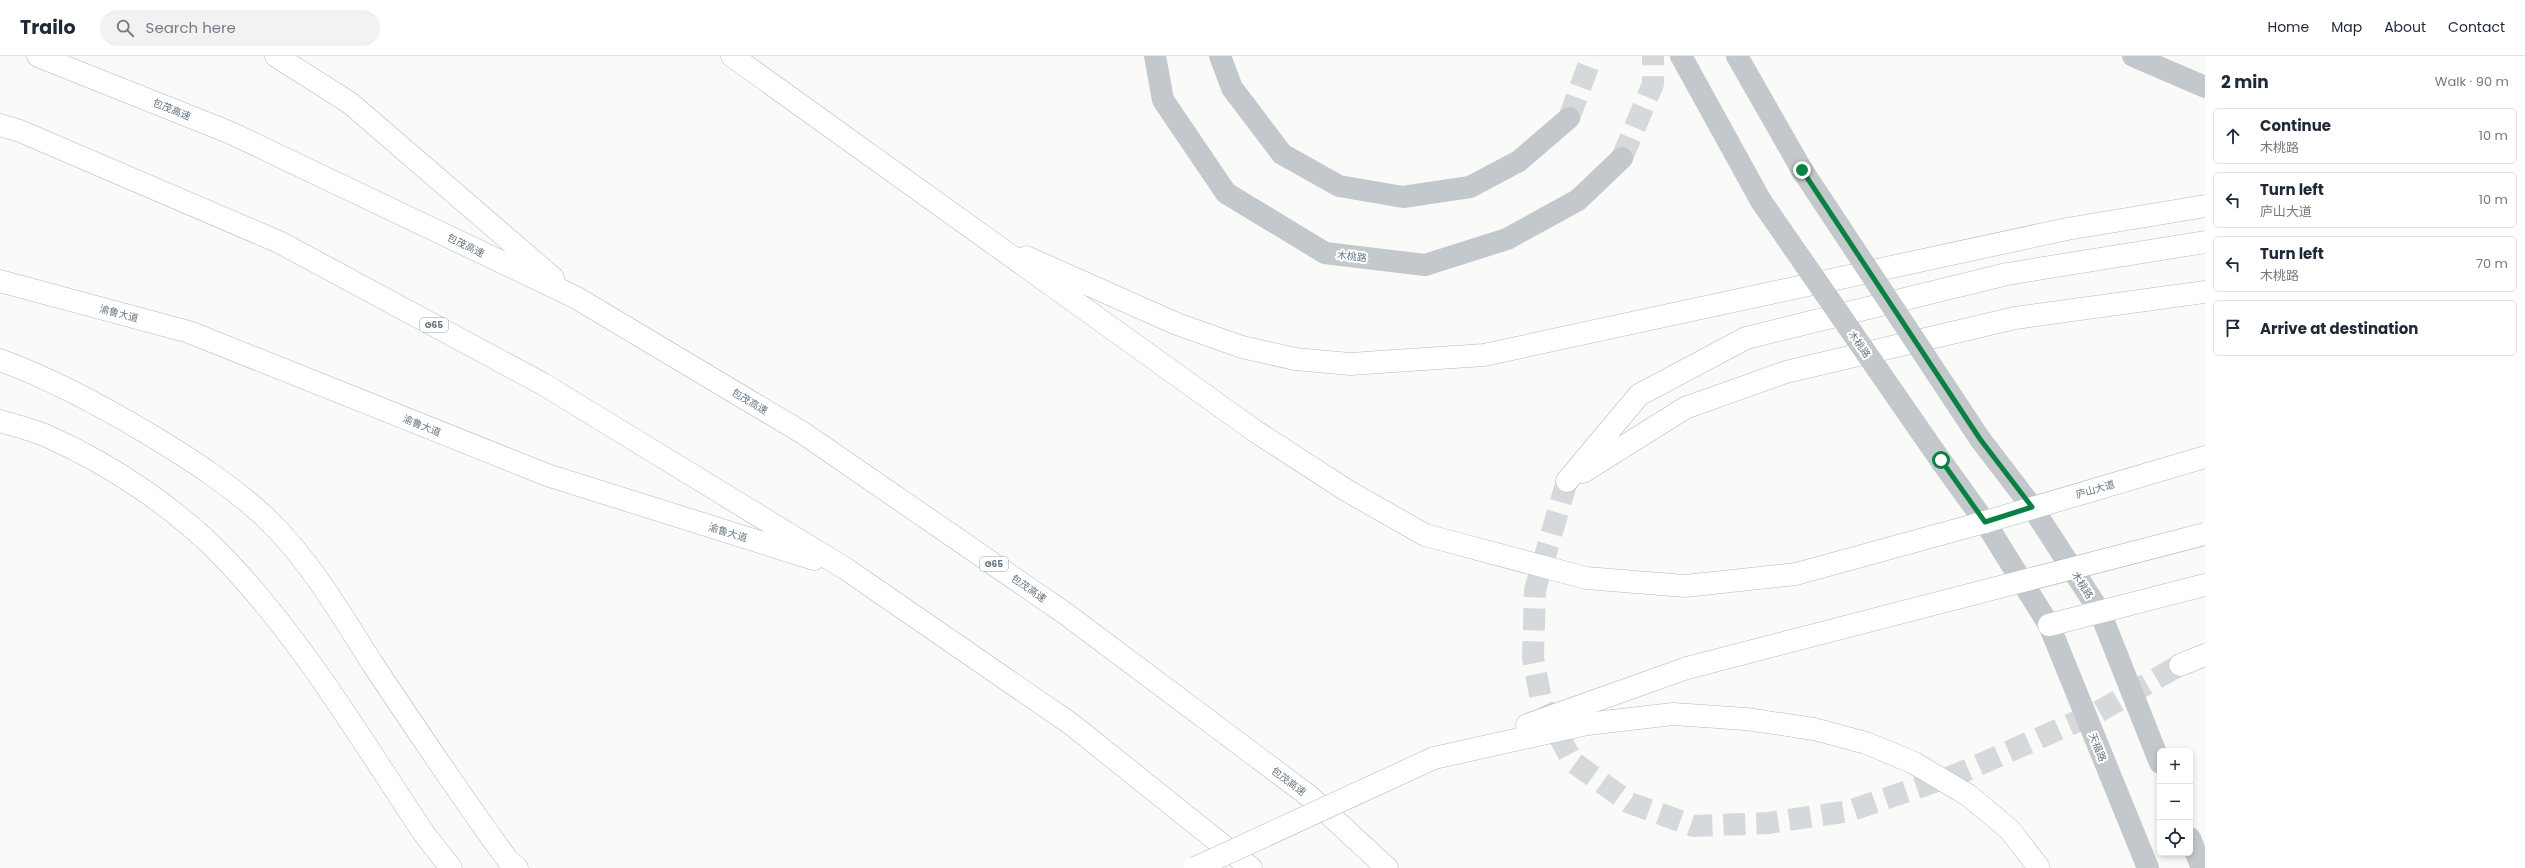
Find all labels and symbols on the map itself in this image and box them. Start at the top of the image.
street label: 包茂高速 [150,95,193,124]
route end [1793,161,1811,179]
street label: 包茂高速 [445,230,487,261]
street label: 木桃路 [1336,247,1368,266]
street label: 渝鲁大道 [98,301,140,326]
road number: G65 [420,318,448,332]
street label: 木桃路 [1845,328,1874,361]
street label: 包茂高速 [729,385,771,418]
street label: 渝鲁大道 [400,411,443,440]
route start [1932,451,1950,469]
street label: 庐山大道 [2074,477,2116,502]
street label: 渝鲁大道 [707,519,749,545]
road number: G65 [980,557,1008,571]
street label: 木桃路 [2068,569,2097,602]
street label: 包茂高速 [1008,571,1049,606]
street label: 天福路 [2085,730,2110,764]
street label: 包茂高速 [1268,763,1309,799]

